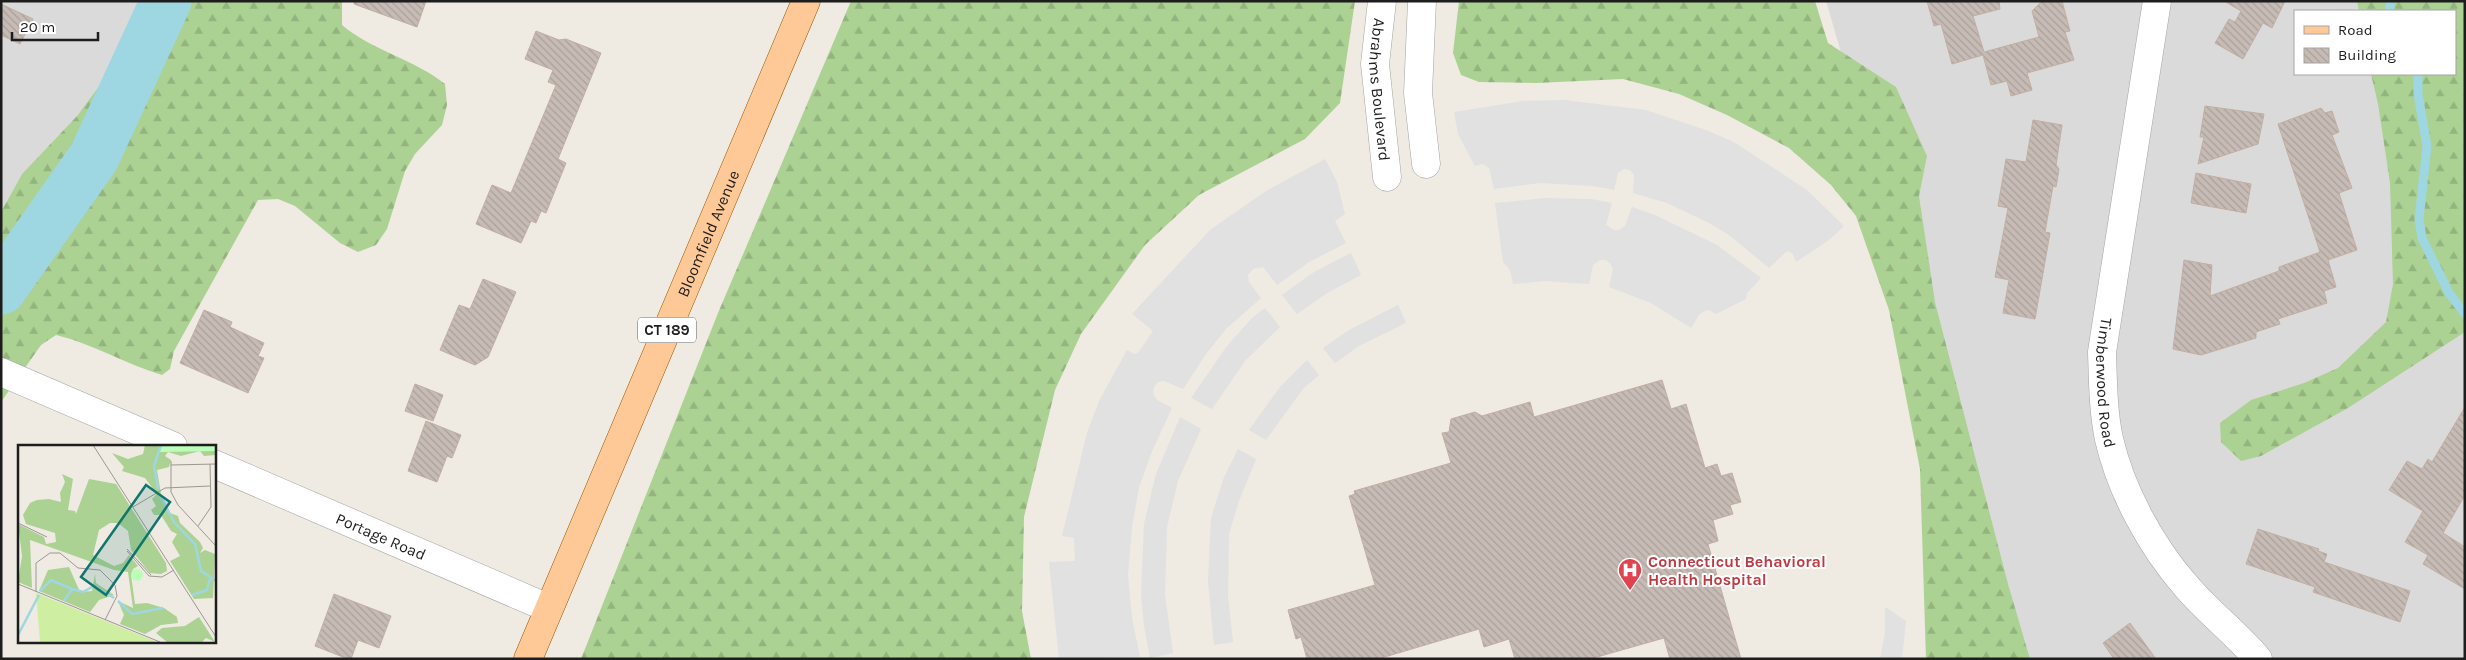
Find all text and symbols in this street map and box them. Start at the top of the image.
scale bar [12,10,99,42]
legend [2294,10,2456,75]
street label: Abrahms Boulevard [1365,17,1394,162]
text: 20 m [20,18,55,36]
text: Road [2338,21,2373,39]
text: Building [2338,46,2396,64]
street label: Bloomfield Avenue [673,167,743,300]
street label: Timberwood Road [2092,316,2120,450]
road number: CT 189 [638,318,696,342]
inset map [18,445,215,642]
street label: Portage Road [333,509,429,564]
place label: Connecticut Behavioral Health Hospital [1648,552,1826,589]
hospital icon: Connecticut Behavioral Health Hospital [1617,557,1643,591]

